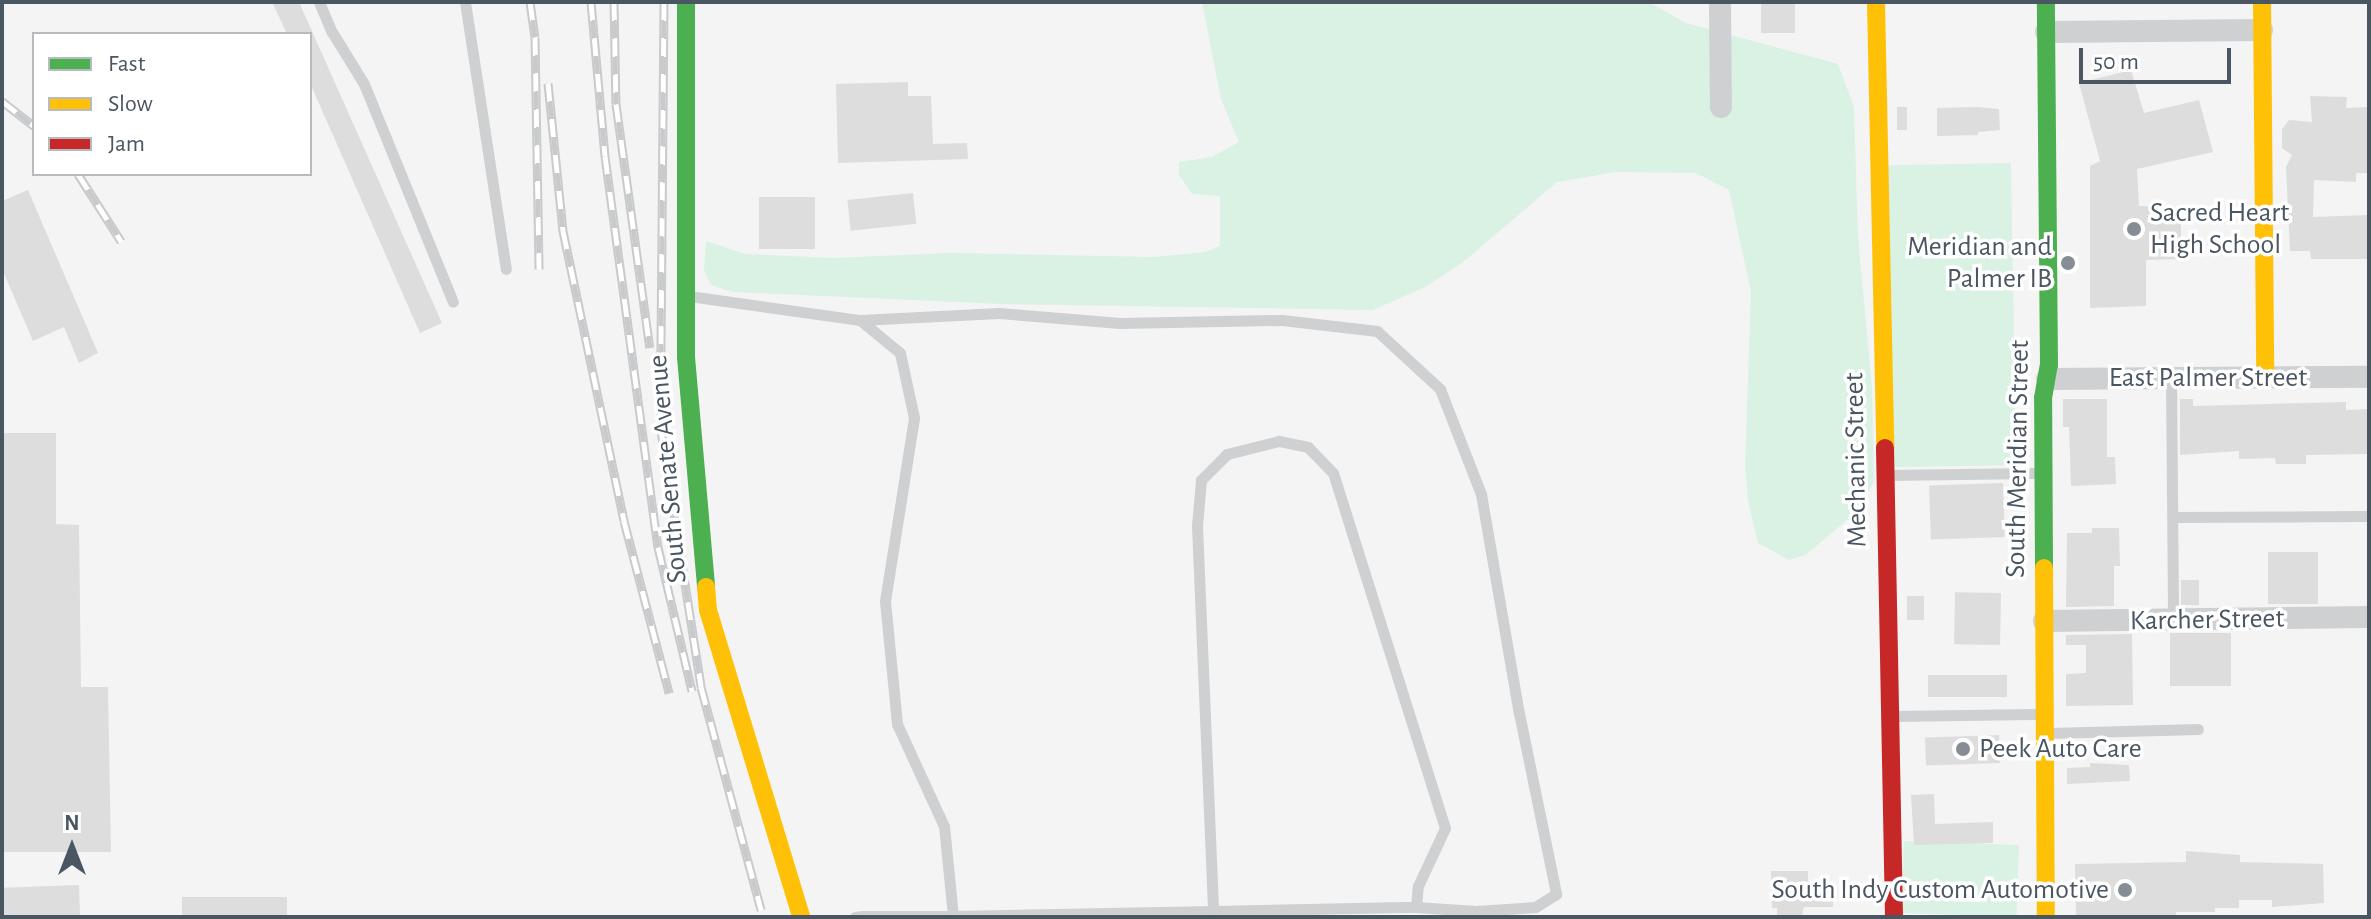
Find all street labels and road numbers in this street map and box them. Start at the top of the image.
street label: South Meridian Street [1999,340,2037,578]
street label: South Senate Avenue [641,353,695,585]
street label: East Palmer Street [2109,361,2307,395]
street label: Mechanic Street [1838,372,1874,548]
street label: Karcher Street [2129,602,2285,638]

